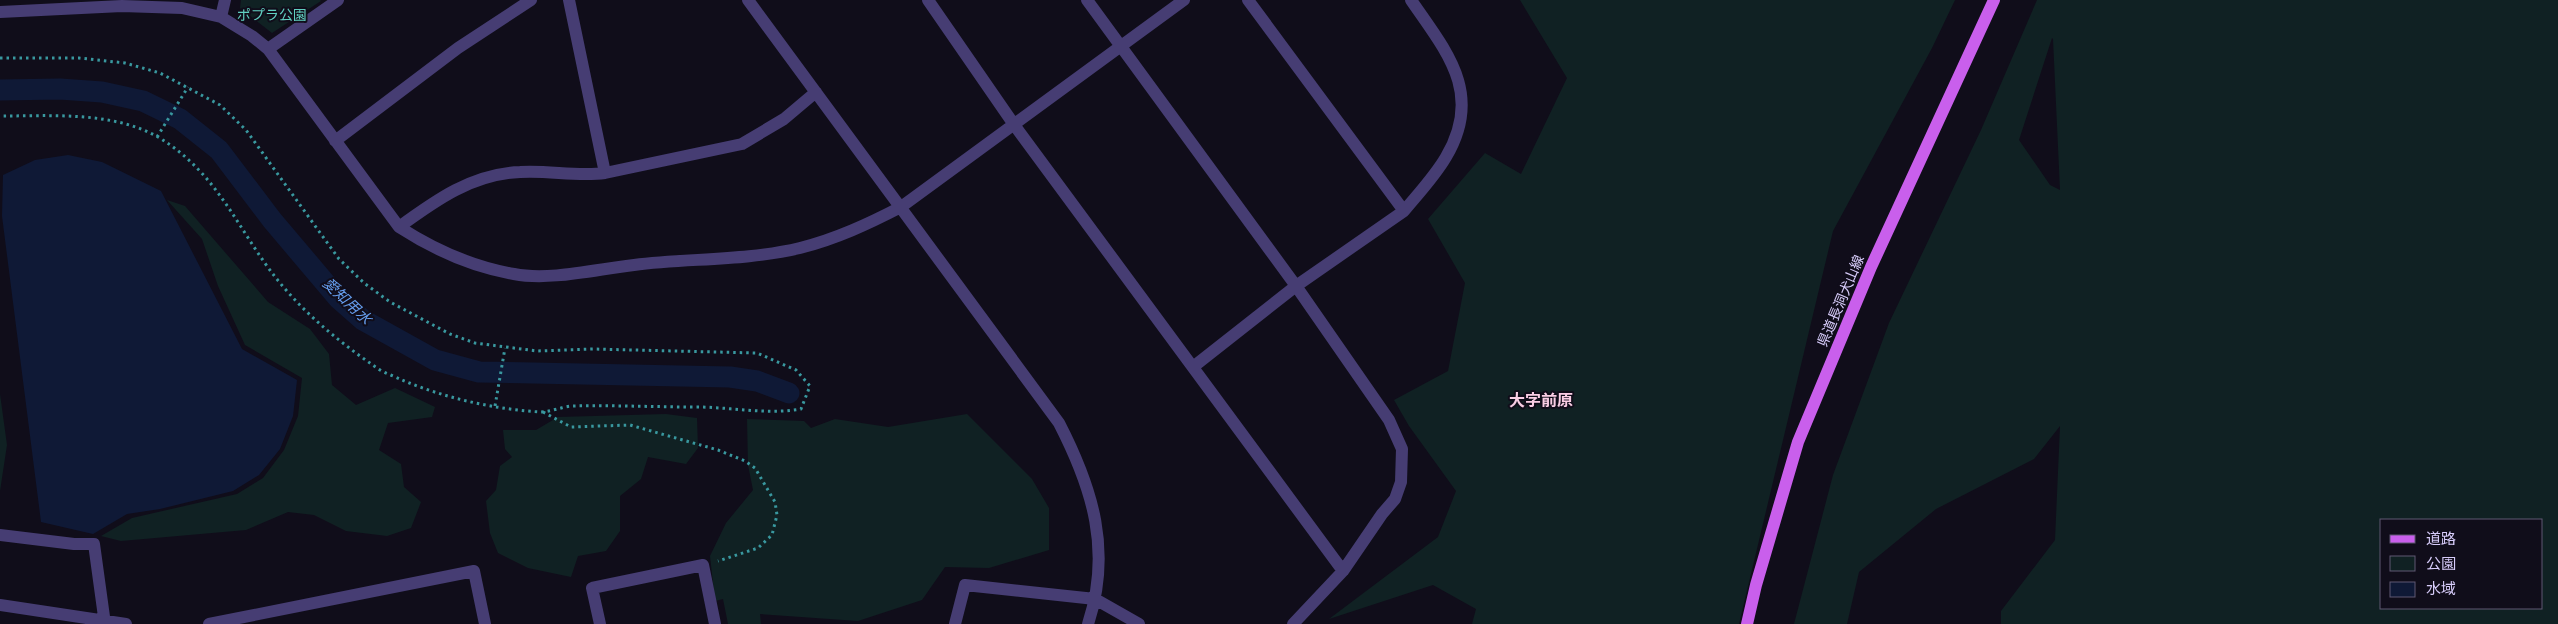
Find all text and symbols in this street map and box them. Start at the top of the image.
park label: ポプラ公園 [237,7,307,24]
street label: 県道長洞犬山線 [1814,253,1868,349]
water label: 愛知用水 [319,274,377,329]
district label: 大字前原 [1509,391,1573,411]
legend [2380,519,2543,609]
text: 道路 [2426,530,2456,548]
text: 公園 [2426,555,2456,573]
text: 水域 [2426,580,2456,598]

